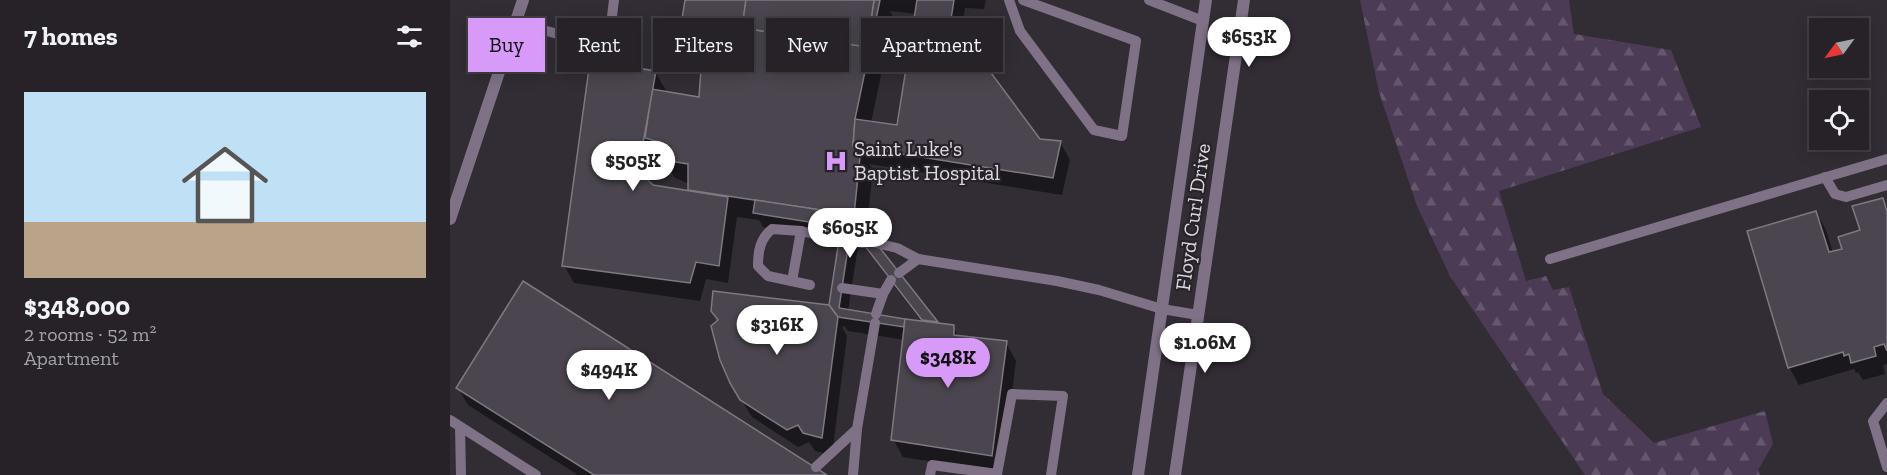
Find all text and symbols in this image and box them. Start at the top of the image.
pin: $653K [1207,17,1291,68]
chip: Buy [468,18,545,72]
chip: Rent [557,18,641,72]
chip: Filters [653,18,754,72]
chip: New [766,18,849,72]
chip: Apartment [861,18,1003,72]
north arrow [1809,18,1869,78]
map controls [1809,18,1869,150]
text: 7 homes [24,20,118,52]
icon: filters [393,20,426,53]
text: $653K [1221,24,1277,48]
button: locate [1809,90,1869,150]
icon: home [171,131,279,239]
place label: Saint Luke's Baptist Hospital [854,136,1001,185]
pin: $505K [591,141,675,192]
street label: Floyd Curl Drive [1170,142,1215,292]
text: $505K [605,148,661,172]
hospital icon: Saint Luke's Baptist Hospital [823,148,849,174]
pin: $605K [808,208,892,259]
text: $605K [822,215,878,239]
text: $348,000 [24,290,130,322]
pin: $316K [735,305,819,356]
text: $316K [751,312,803,336]
text: 2 rooms · 52 m² [24,322,157,346]
pin: $1.06M [1156,323,1254,374]
text: $1.06M [1174,330,1236,354]
pin: $348K [906,338,990,389]
text: $348K [920,345,976,369]
text: Apartment [24,346,119,370]
pin: $494K [567,350,651,401]
text: $494K [581,357,637,381]

